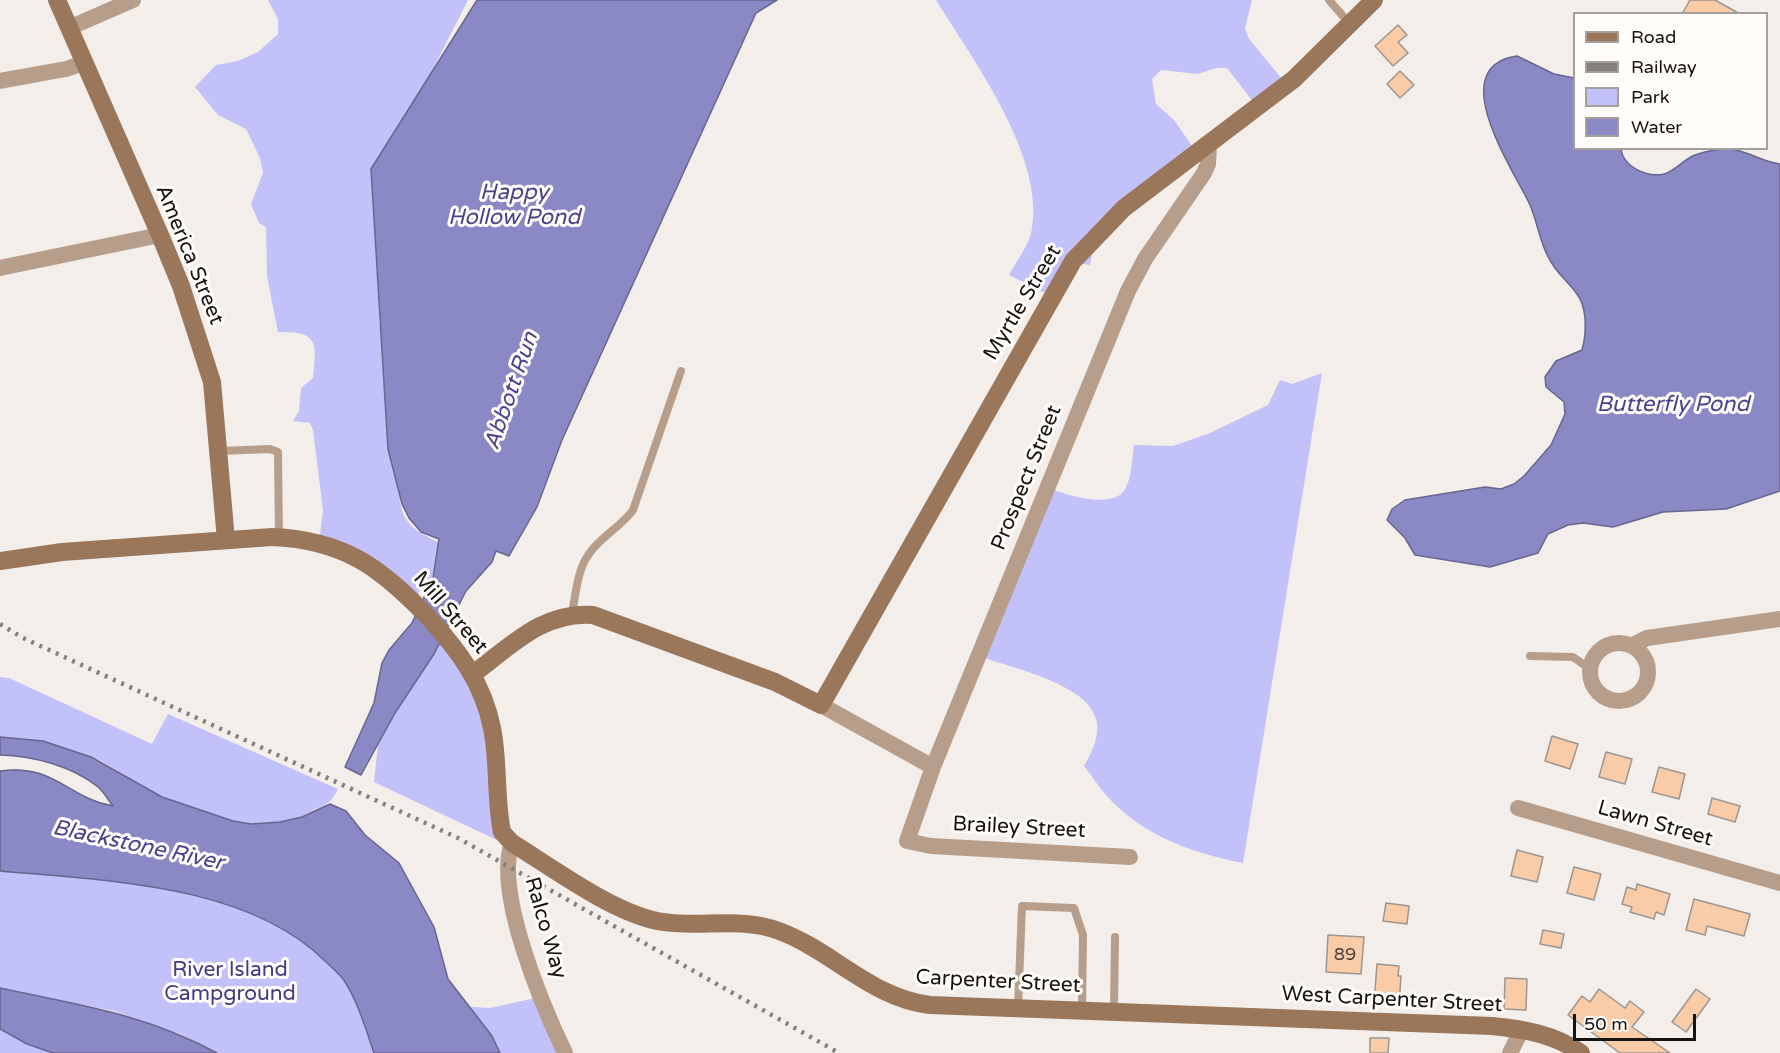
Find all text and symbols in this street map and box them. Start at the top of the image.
legend [1573,12,1768,150]
text: Road [1631,26,1676,48]
text: Railway [1631,56,1697,78]
text: Park [1631,86,1669,108]
text: Water [1631,116,1682,138]
water label: Happy Hollow Pond [448,180,580,231]
street label: America Street [150,181,228,329]
street label: Myrtle Street [979,241,1067,365]
water label: Abbott Run [480,329,544,453]
water label: Butterfly Pond [1597,392,1749,418]
street label: Prospect Street [986,402,1068,554]
street label: Mill Street [407,567,493,659]
street label: Lawn Street [1595,796,1715,852]
street label: Brailey Street [952,812,1086,844]
water label: Blackstone River [50,815,226,877]
street label: Ralco Way [518,874,572,982]
house number: 89 [1334,944,1356,966]
park label: River Island Campground [164,957,296,1007]
street label: Carpenter Street [915,965,1081,999]
street label: West Carpenter Street [1281,982,1503,1018]
scale bar [1576,1002,1699,1040]
text: 50 m [1584,1013,1628,1035]

